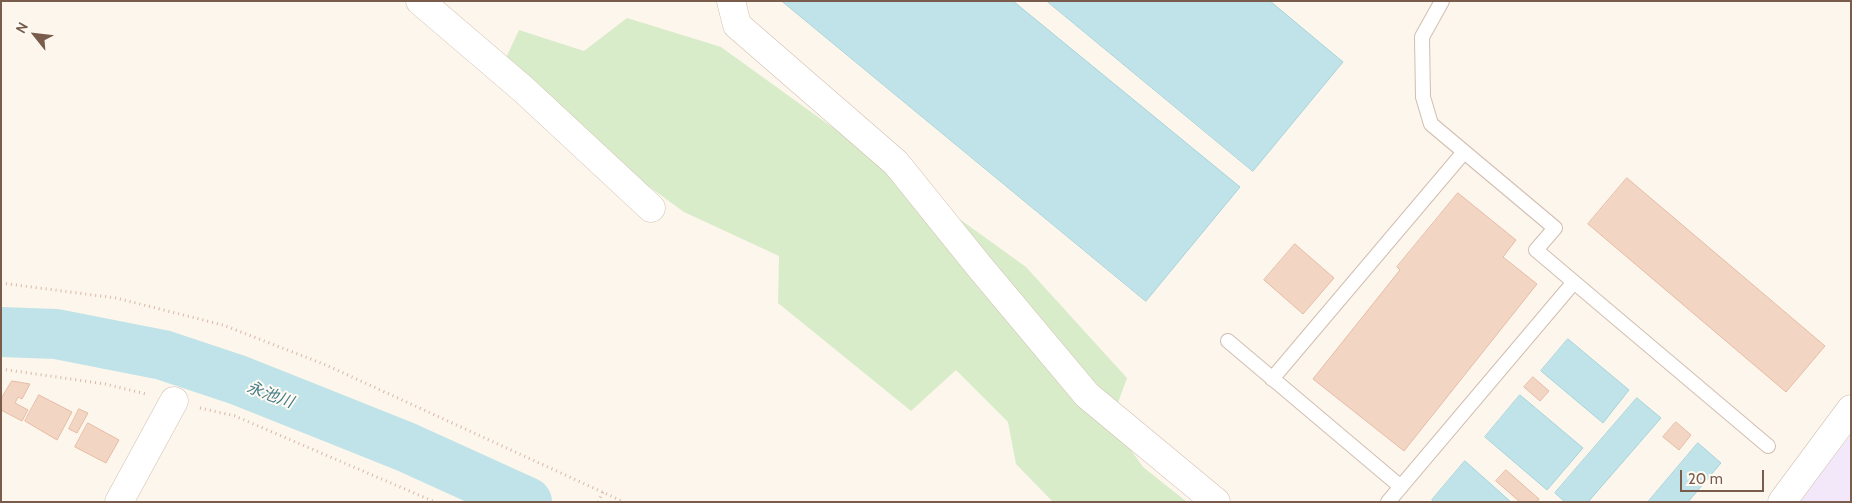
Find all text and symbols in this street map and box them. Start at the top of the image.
north arrow [10,10,60,60]
text: N [12,19,32,36]
water label: 永池川 [244,378,296,412]
scale bar [1682,460,1766,492]
text: 20 m [1688,470,1723,488]

